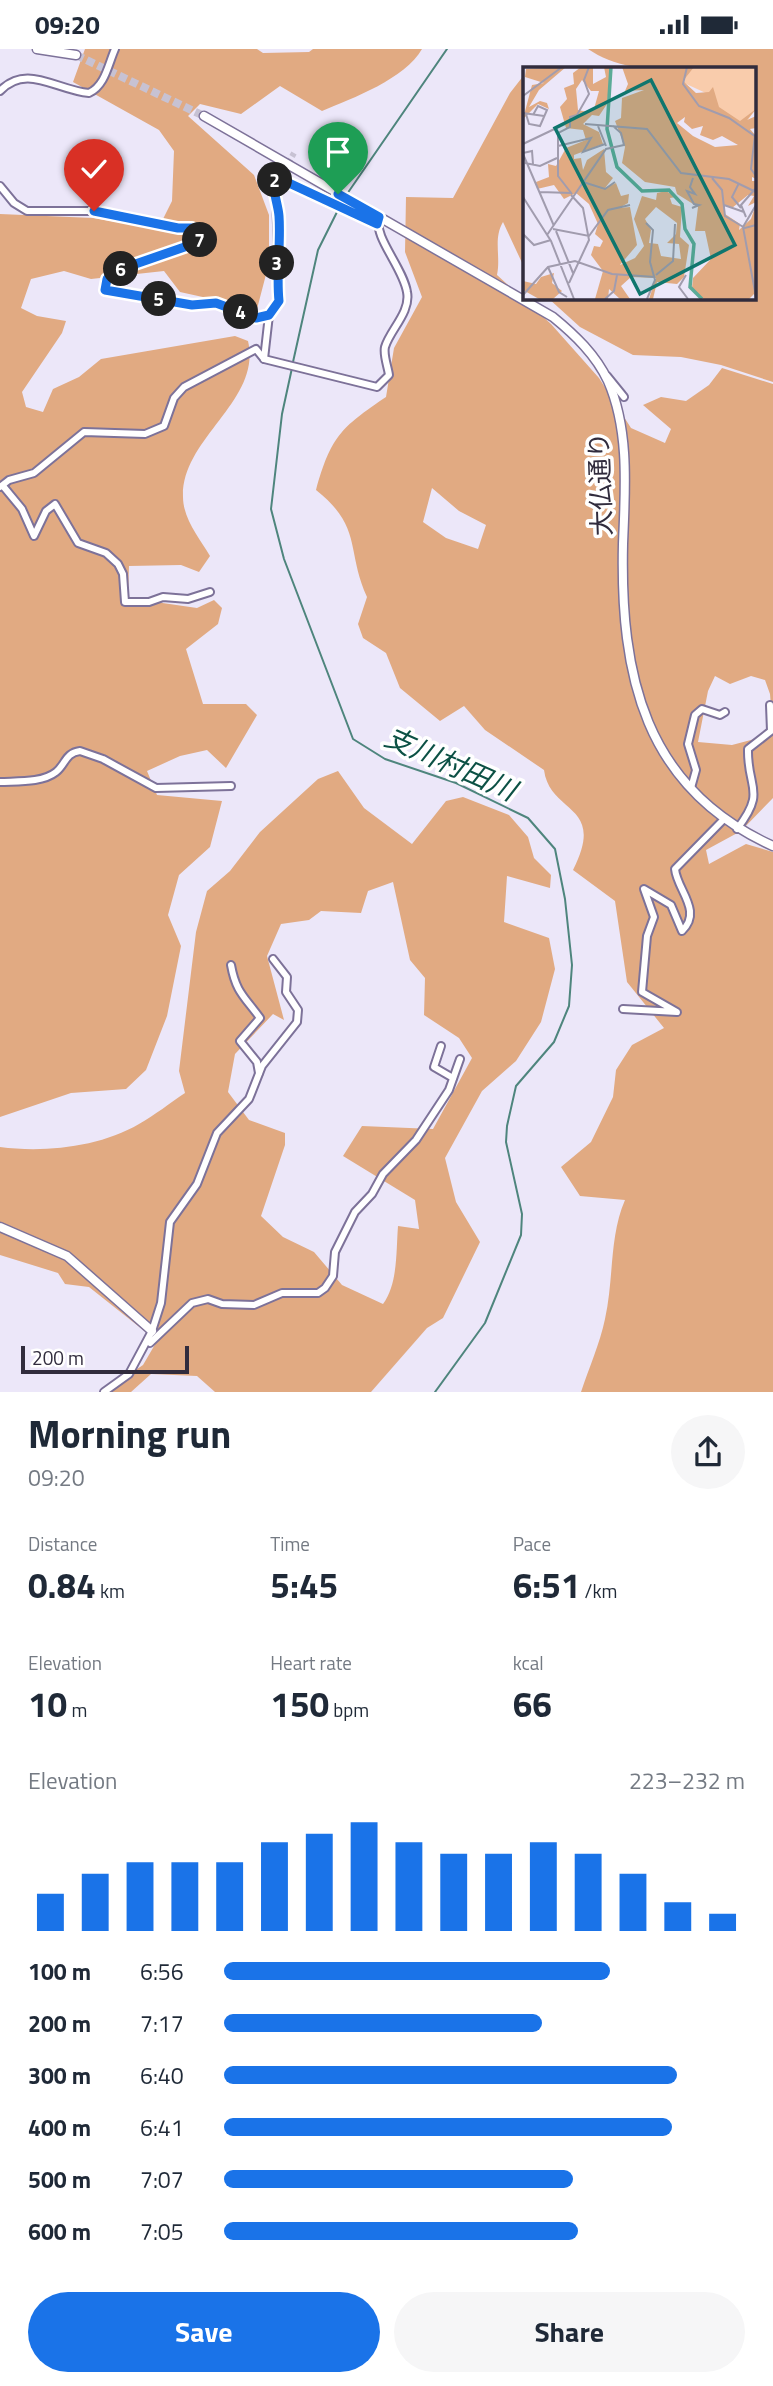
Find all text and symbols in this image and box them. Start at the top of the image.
text: 09:20 [35,5,100,44]
inset map [523,67,756,299]
pin [308,122,368,194]
icon: arrive [319,133,357,171]
pin [64,139,124,211]
icon: check [75,150,113,188]
pin: 2 [258,163,292,197]
text: 2 [269,165,280,194]
pin: 7 [182,223,218,257]
text: 7 [194,225,205,254]
pin: 3 [260,245,294,281]
text: 3 [271,248,282,277]
pin: 6 [104,251,138,287]
text: 6 [115,254,126,283]
pin: 5 [142,281,176,317]
text: 5 [153,284,164,313]
pin: 4 [224,295,258,329]
text: 4 [235,297,246,326]
street label: 大仏通り [579,431,621,537]
water label: 支川村田川 [378,715,526,812]
scale bar [21,1343,189,1375]
text: 200 m [32,1343,84,1372]
text: Morning run [28,1405,231,1463]
button: share [671,1415,745,1489]
text: 09:20 [28,1460,85,1495]
text: Distance [28,1529,97,1558]
text: Time [270,1529,310,1558]
text: Pace [513,1529,551,1558]
text: 0.84 [28,1558,96,1612]
text: 5:45 [270,1558,338,1612]
text: 6:51 [513,1558,580,1612]
text: km [96,1576,125,1605]
text: /km [580,1576,617,1605]
text: Elevation [28,1648,102,1677]
text: Heart rate [270,1648,352,1677]
text: kcal [513,1648,544,1677]
text: 10 [28,1677,67,1731]
text: 150 [270,1677,329,1731]
text: 66 [513,1677,552,1731]
text: m [67,1695,87,1724]
text: bpm [329,1695,369,1724]
text: Elevation [28,1763,117,1798]
text: 223–232 m [629,1763,745,1798]
text: 100 m [28,1954,91,1989]
text: 6:56 [140,1954,184,1989]
text: 200 m [28,2006,91,2041]
text: 7:17 [140,2006,184,2041]
text: 300 m [28,2058,91,2093]
text: 6:40 [140,2058,184,2093]
text: 400 m [28,2110,91,2145]
text: 6:41 [140,2110,184,2145]
text: 500 m [28,2162,91,2197]
text: 7:07 [140,2162,184,2197]
text: 600 m [28,2214,91,2249]
text: 7:05 [140,2214,184,2249]
button: Save [28,2292,380,2372]
button: Share [394,2292,745,2372]

